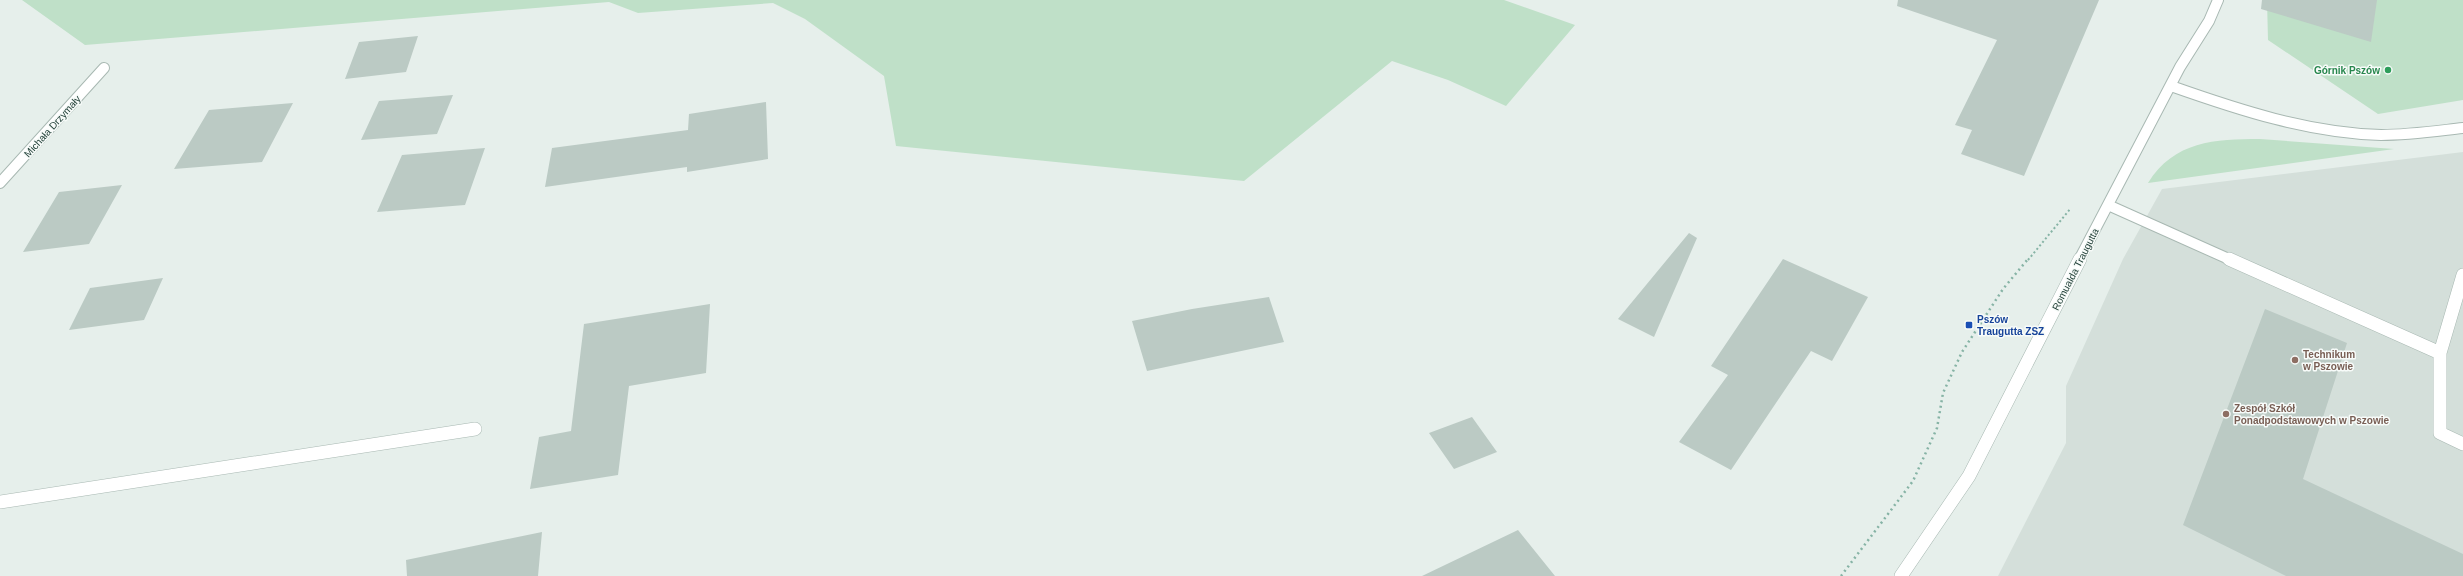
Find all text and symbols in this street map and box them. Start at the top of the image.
place label: Górnik Pszów [2314,65,2380,76]
marker: Górnik Pszów [2383,65,2393,75]
street label: Michała Drzymały [22,93,83,159]
street label: Romualda Traugutta [2050,226,2101,312]
place label: Pszów Traugutta ZSZ [1977,314,2044,337]
marker: Pszów Traugutta ZSZ [1964,320,1974,330]
place label: Technikum w Pszowie [2302,349,2355,372]
marker: Technikum w Pszowie [2290,355,2300,365]
place label: Zespół Szkół Ponadpodstawowych w Pszowie [2234,403,2389,426]
marker: Zespół Szkół Ponadpodstawowych w Pszowie [2221,409,2231,419]

